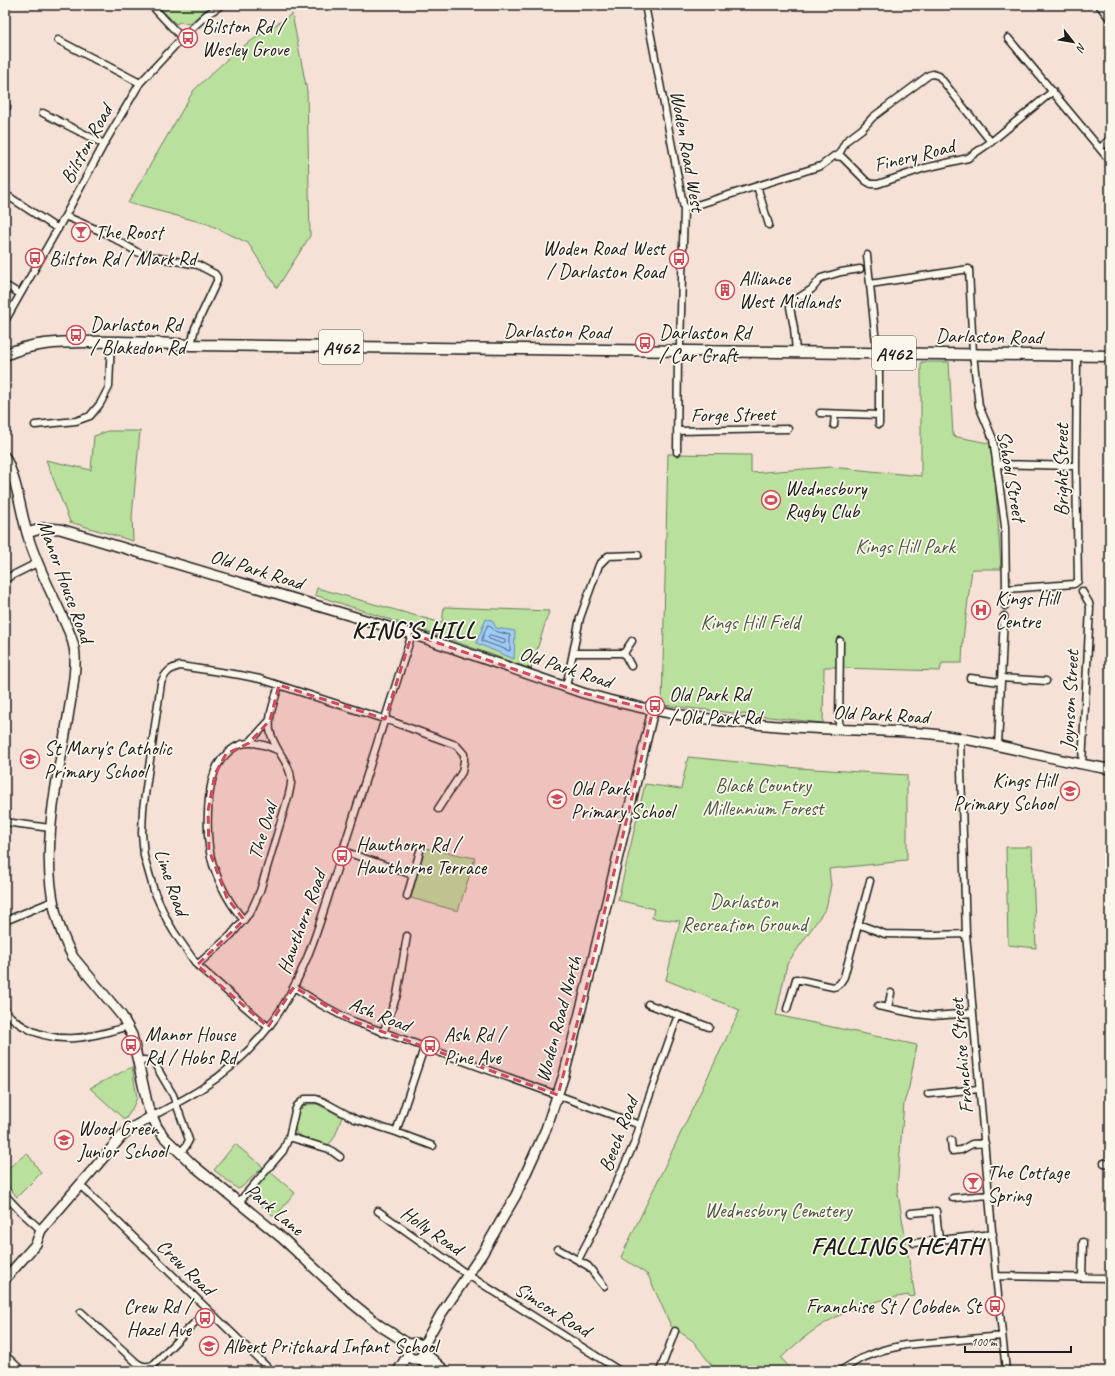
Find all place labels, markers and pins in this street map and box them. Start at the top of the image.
place label: Bilston Rd / Wesley Grove [202,14,290,62]
bus stop icon: Bilston Rd / Wesley Grove [177,27,199,49]
place label: The Roost [95,220,166,245]
bar icon: The Roost [70,221,92,243]
place label: Woden Road West / Darlaston Road [543,236,668,284]
place label: Bilston Rd / Mark Rd [49,246,199,271]
bus stop icon: Bilston Rd / Mark Rd [24,247,46,269]
bus stop icon: Woden Road West / Darlaston Road [668,248,690,270]
place label: Alliance West Midlands [739,266,842,314]
building icon: Alliance West Midlands [714,279,736,301]
place label: Darlaston Rd / Blakedon Rd [90,312,188,360]
place label: Darlaston Rd / Car Craft [659,320,754,368]
bus stop icon: Darlaston Rd / Blakedon Rd [65,324,87,346]
bus stop icon: Darlaston Rd / Car Craft [634,332,656,354]
place label: Wednesbury Rugby Club [785,476,869,524]
sports icon: Wednesbury Rugby Club [760,489,782,511]
place label: Kings Hill Centre [995,586,1062,634]
hospital icon: Kings Hill Centre [970,599,992,621]
place label: Old Park Rd / Old Park Rd [669,682,764,730]
bus stop icon: Old Park Rd / Old Park Rd [644,695,666,717]
place label: St Mary's Catholic Primary School [44,736,173,784]
school or university icon: St Mary's Catholic Primary School [19,748,41,770]
place label: Kings Hill Primary School [953,768,1060,816]
place label: Old Park Primary School [571,776,677,824]
school or university icon: Kings Hill Primary School [1059,780,1081,802]
school or university icon: Old Park Primary School [546,788,568,810]
place label: Hawthorn Rd / Hawthorne Terrace [356,832,488,880]
bus stop icon: Hawthorn Rd / Hawthorne Terrace [331,845,353,867]
place label: Manor House Rd / Hobs Rd [145,1022,239,1070]
place label: Ash Rd / Pine Ave [444,1022,509,1070]
bus stop icon: Manor House Rd / Hobs Rd [120,1034,142,1056]
bus stop icon: Ash Rd / Pine Ave [419,1035,441,1057]
place label: Wood Green Junior School [77,1116,171,1164]
school or university icon: Wood Green Junior School [53,1129,75,1151]
place label: The Cottage Spring [987,1160,1070,1208]
bar icon: The Cottage Spring [962,1172,984,1194]
place label: Crew Rd / Hazel Ave [123,1294,195,1342]
place label: Franchise St / Cobden St [806,1294,983,1319]
bus stop icon: Franchise St / Cobden St [984,1295,1006,1317]
bus stop icon: Crew Rd / Hazel Ave [194,1307,216,1329]
place label: Albert Pritchard Infant School [223,1334,441,1359]
school or university icon: Albert Pritchard Infant School [198,1335,220,1357]

